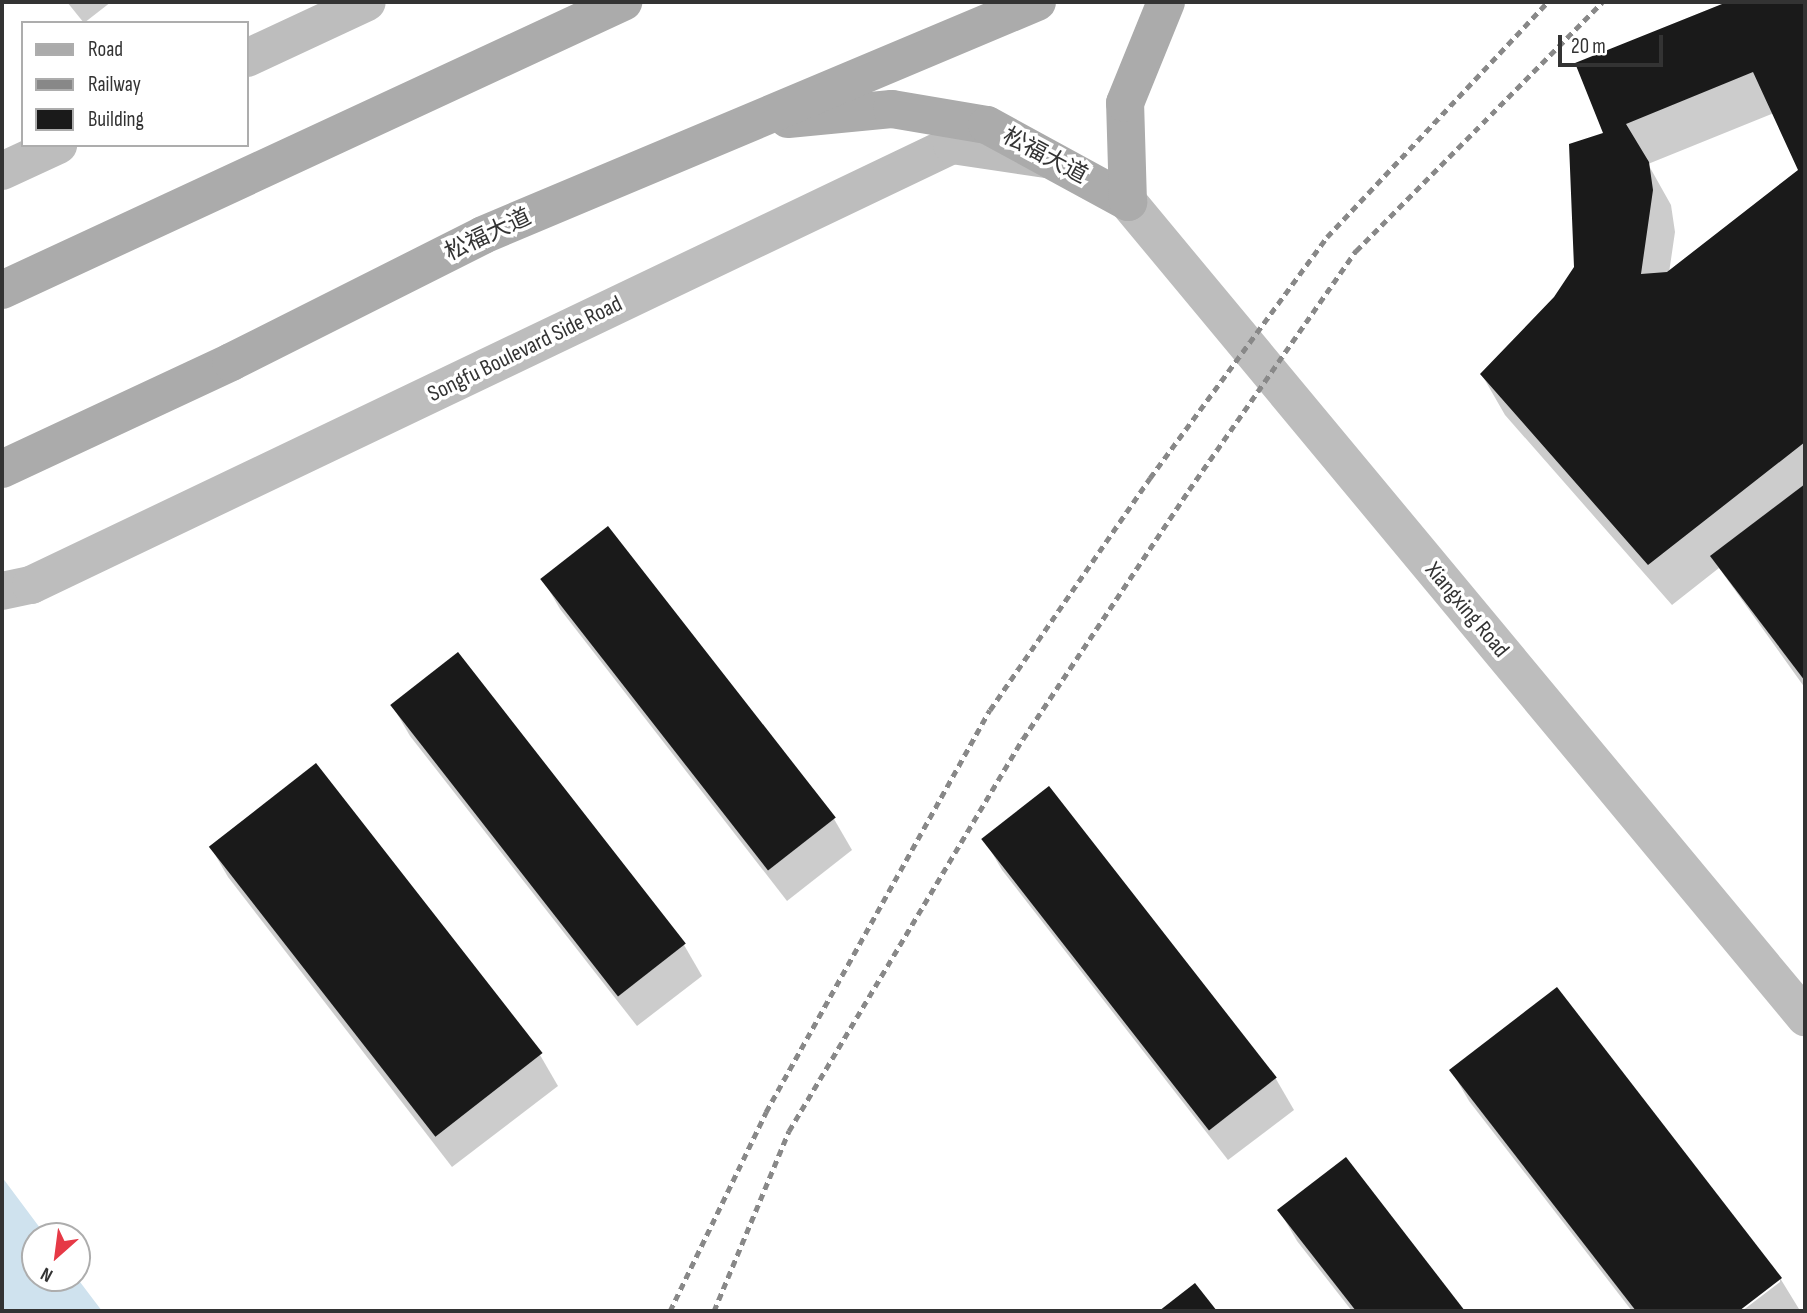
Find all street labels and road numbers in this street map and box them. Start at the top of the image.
street label: 松福大道 [998,122,1092,190]
street label: 松福大道 [440,203,536,267]
street label: Songfu Boulevard Side Road [423,290,627,408]
street label: Xiangxing Road [1419,557,1515,663]

